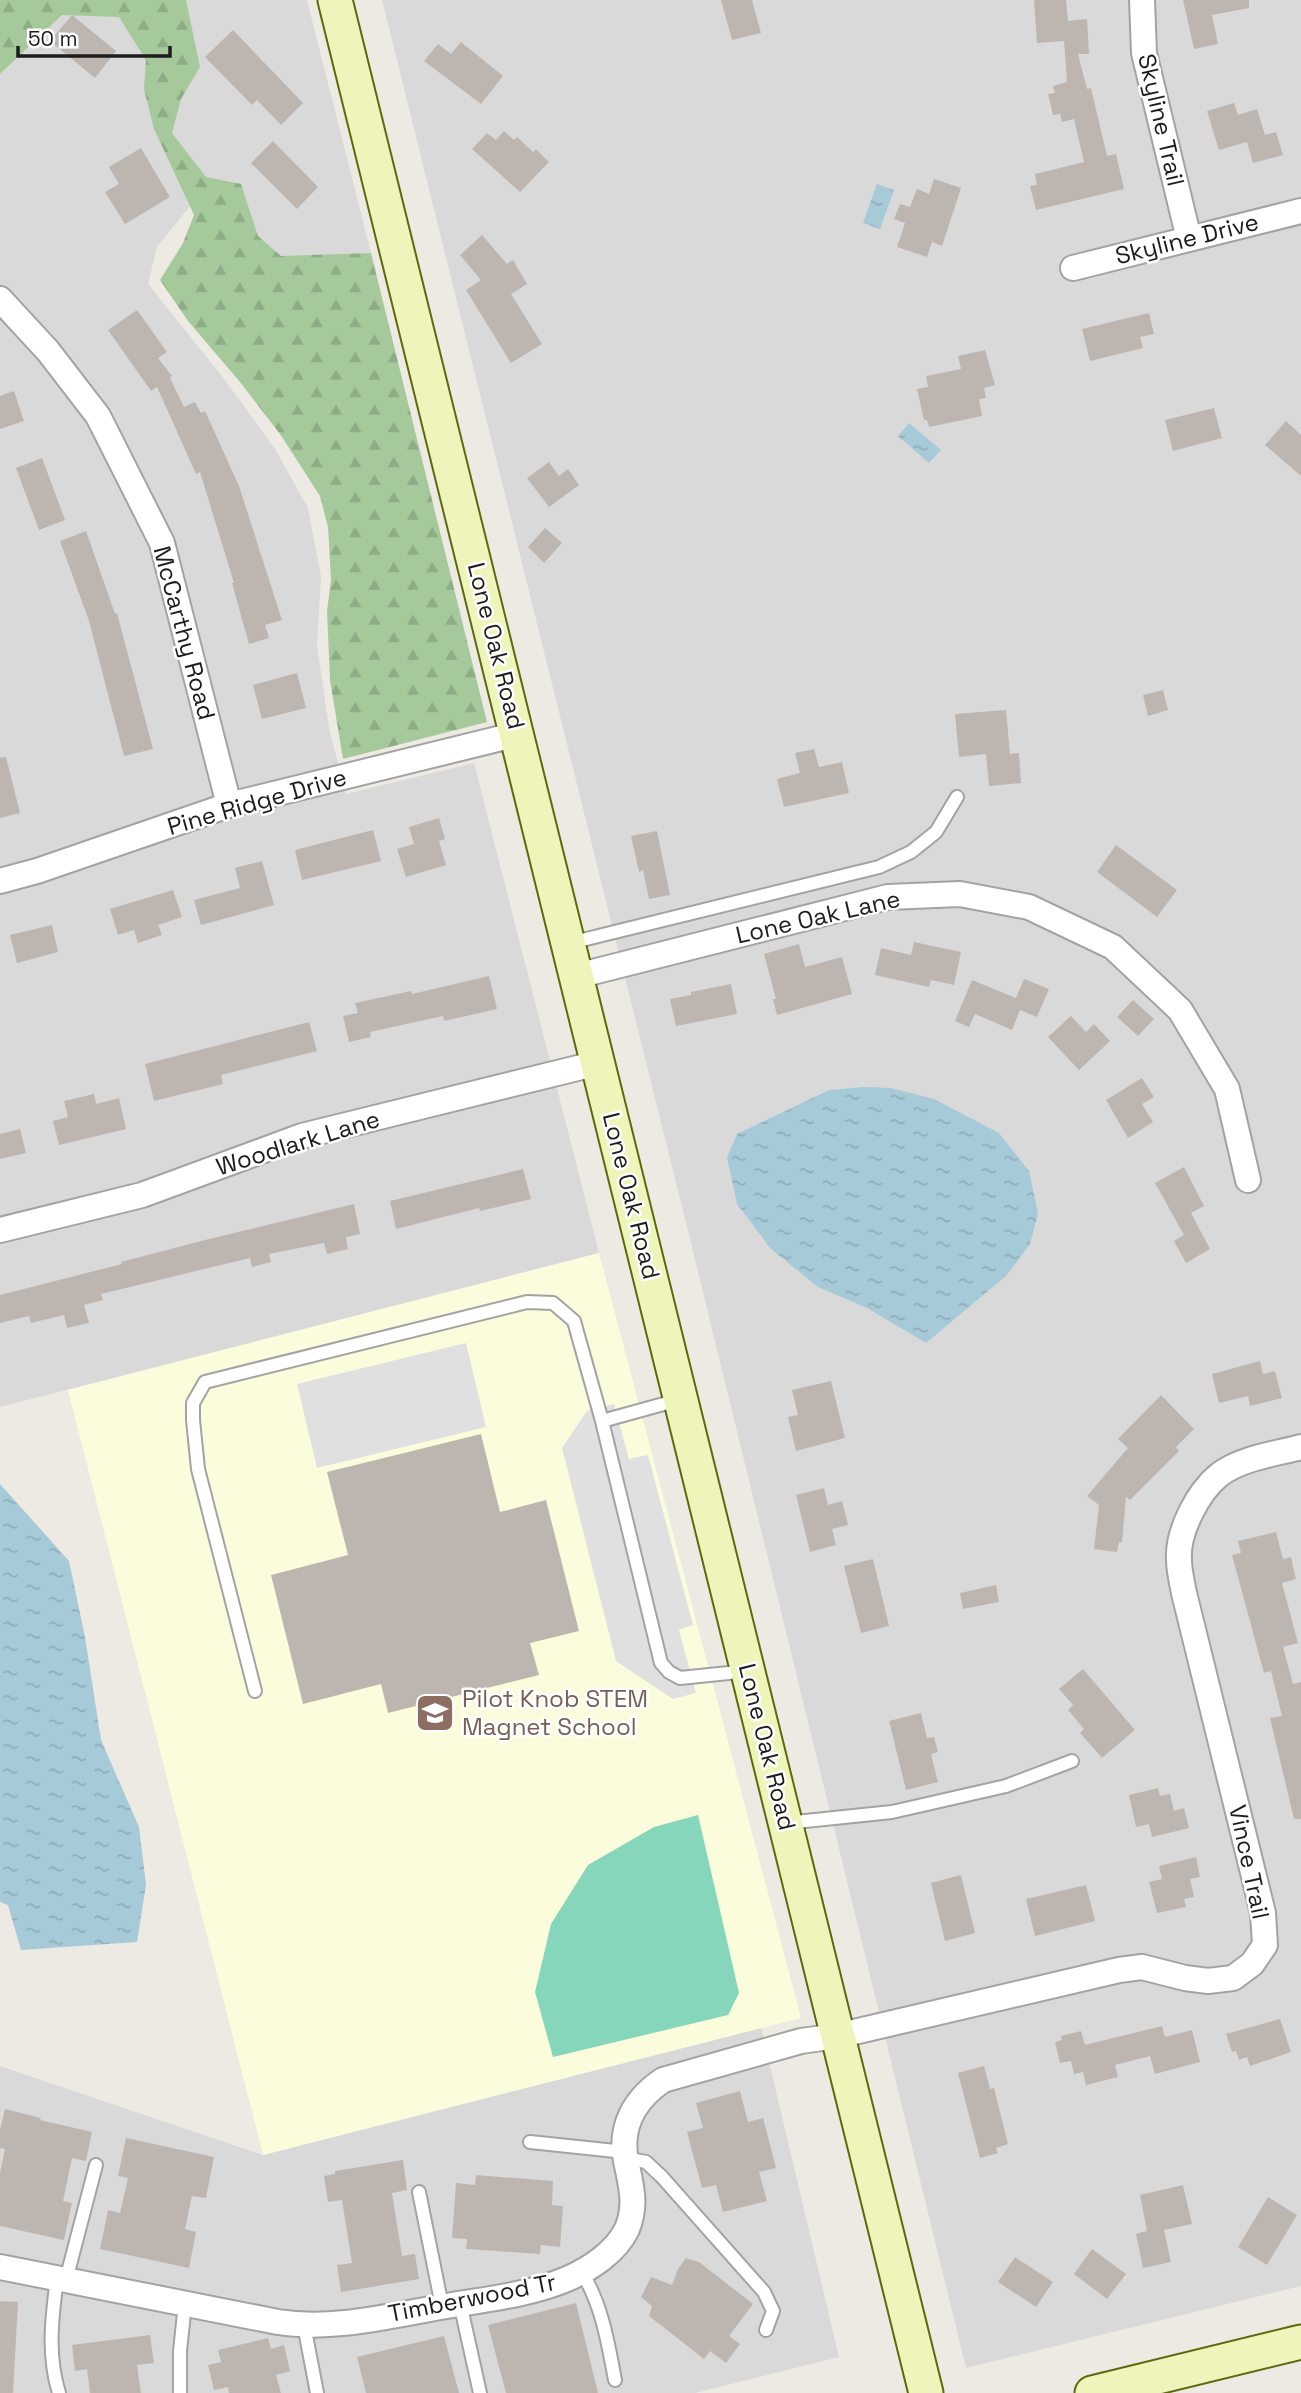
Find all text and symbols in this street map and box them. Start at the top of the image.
scale bar [18,14,170,58]
text: 50 m [28,25,78,52]
street label: Skyline Trail [1131,51,1192,189]
street label: Skyline Drive [1112,206,1262,271]
street label: McCarthy Road [146,543,223,723]
street label: Lone Oak Road [461,559,532,732]
street label: Pine Ridge Drive [164,761,350,842]
street label: Lone Oak Lane [733,883,903,950]
street label: Woodlark Lane [212,1103,383,1182]
street label: Lone Oak Road [596,1109,667,1282]
street label: Lone Oak Road [732,1660,803,1833]
place label: Pilot Knob STEM Magnet School [462,1683,648,1742]
school or university icon: Pilot Knob STEM Magnet School [414,1692,456,1734]
street label: Vince Trail [1222,1802,1277,1922]
street label: Timberwood Tr [385,2266,558,2329]

